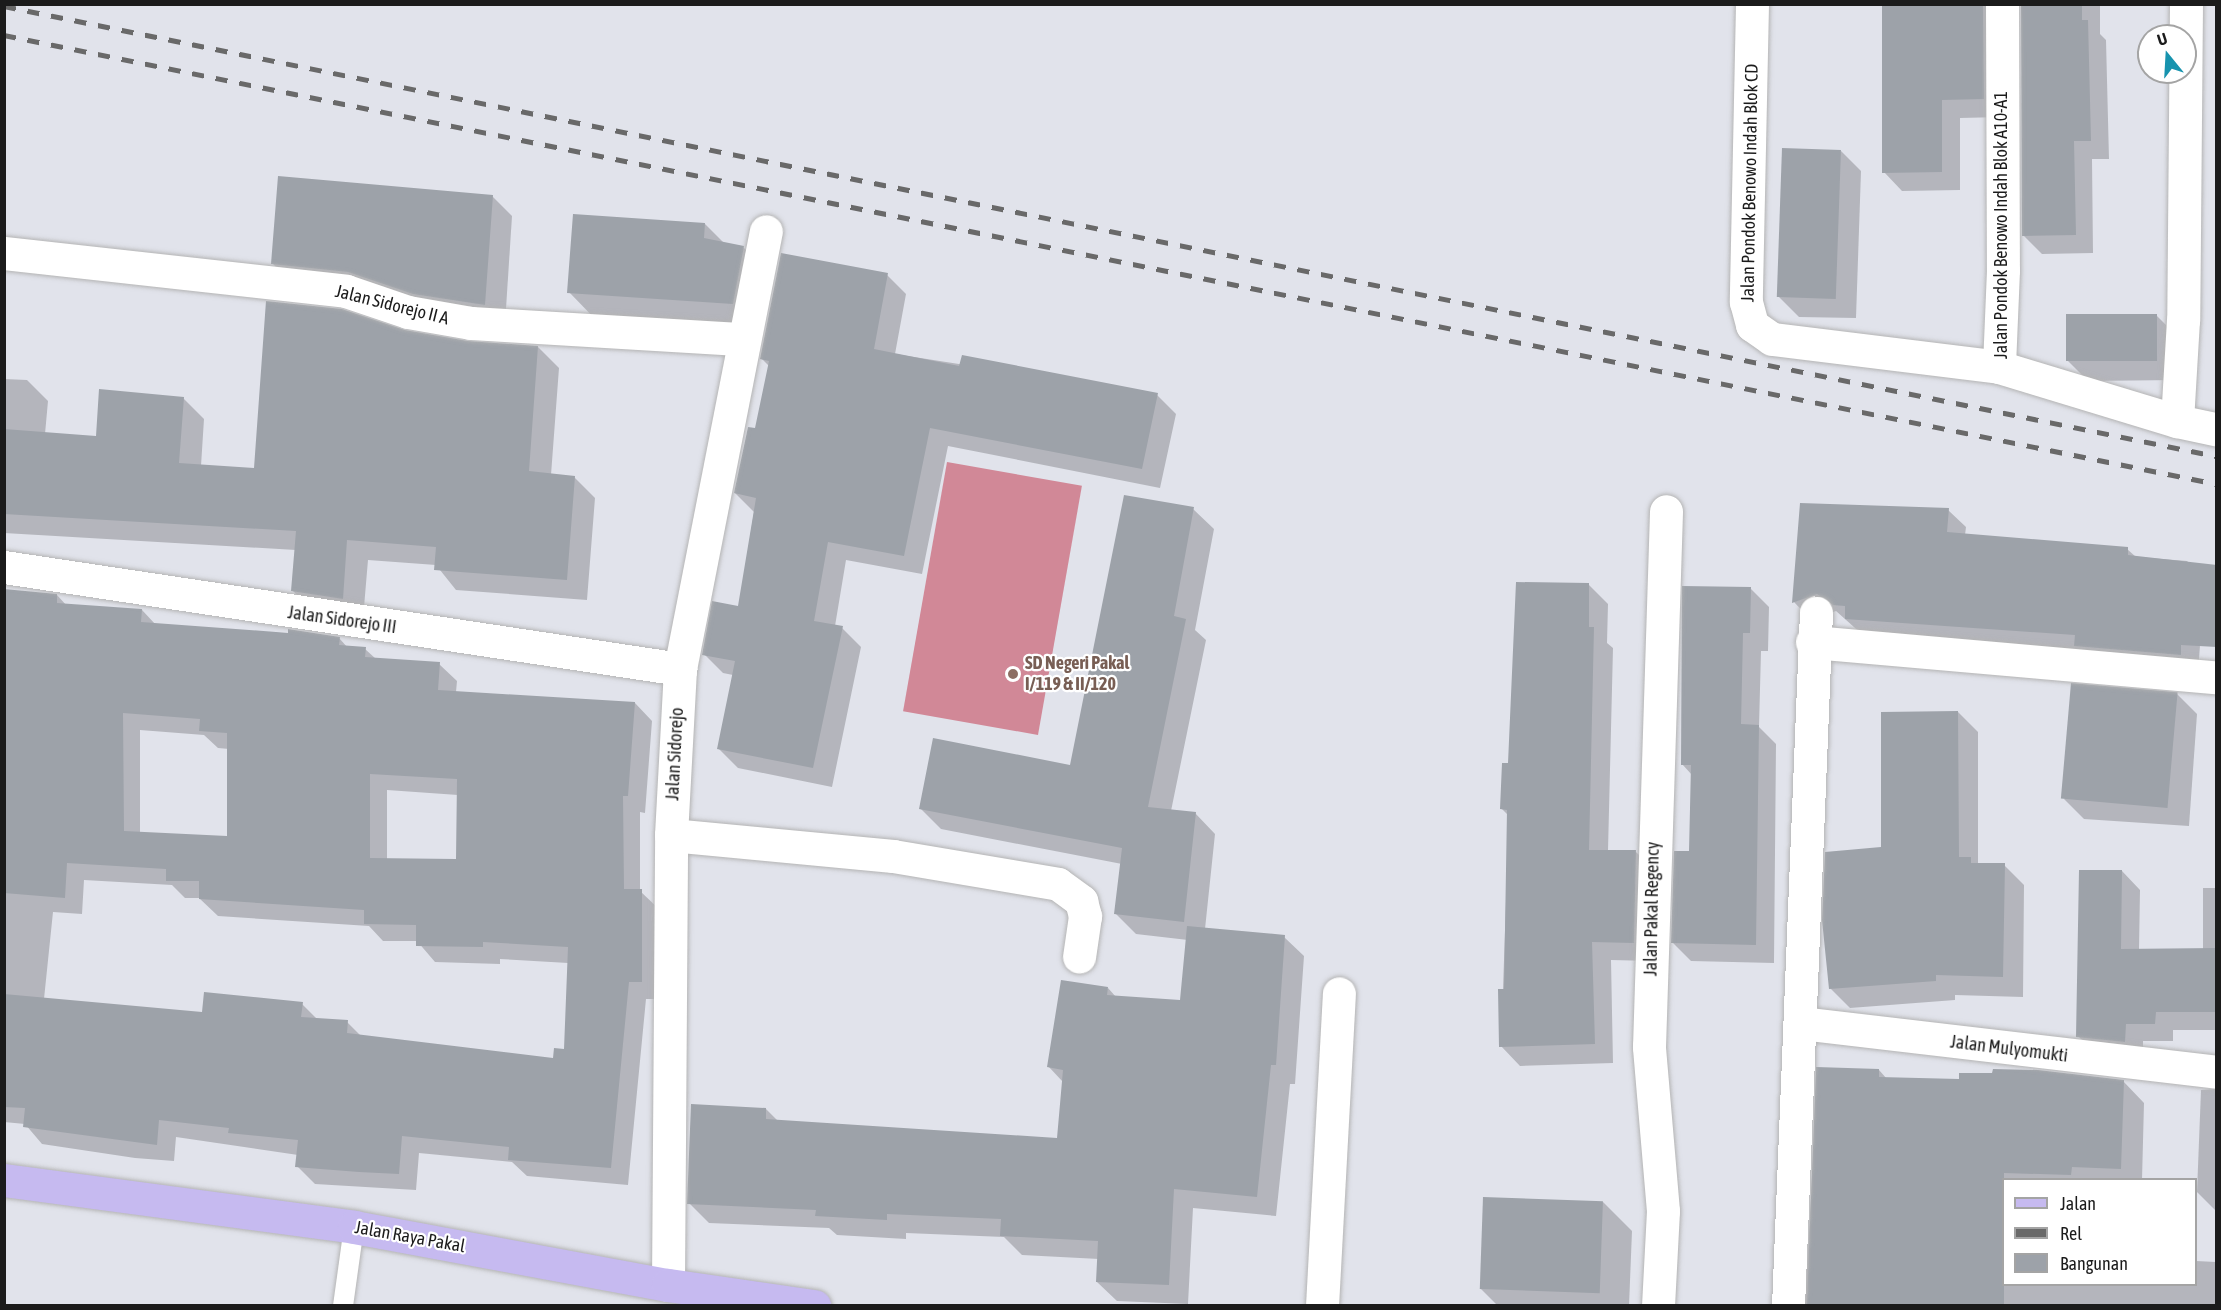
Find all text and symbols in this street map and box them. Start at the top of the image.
north arrow [2137,24,2197,84]
text: U [2155,29,2169,49]
street label: Jalan Pondok Benowo Indah Blok CD [1737,64,1763,302]
street label: Jalan Pondok Benowo Indah Blok A10-A1 [1990,91,2012,359]
street label: Jalan Sidorejo II A [333,280,451,330]
street label: Jalan Sidorejo III [286,602,398,638]
place label: SD Negeri Pakal I/119 & II/120 [1025,653,1129,696]
marker: SD Negeri Pakal I/119 & II/120 [1006,667,1020,681]
street label: Jalan Sidorejo [662,707,688,801]
street label: Jalan Pakal Regency [1640,842,1664,976]
street label: Jalan Mulyomukti [1949,1031,2069,1067]
legend [2002,1178,2197,1286]
text: Jalan [2060,1193,2096,1214]
street label: Jalan Raya Pakal [353,1217,467,1257]
text: Rel [2060,1223,2082,1244]
text: Bangunan [2060,1253,2128,1274]

